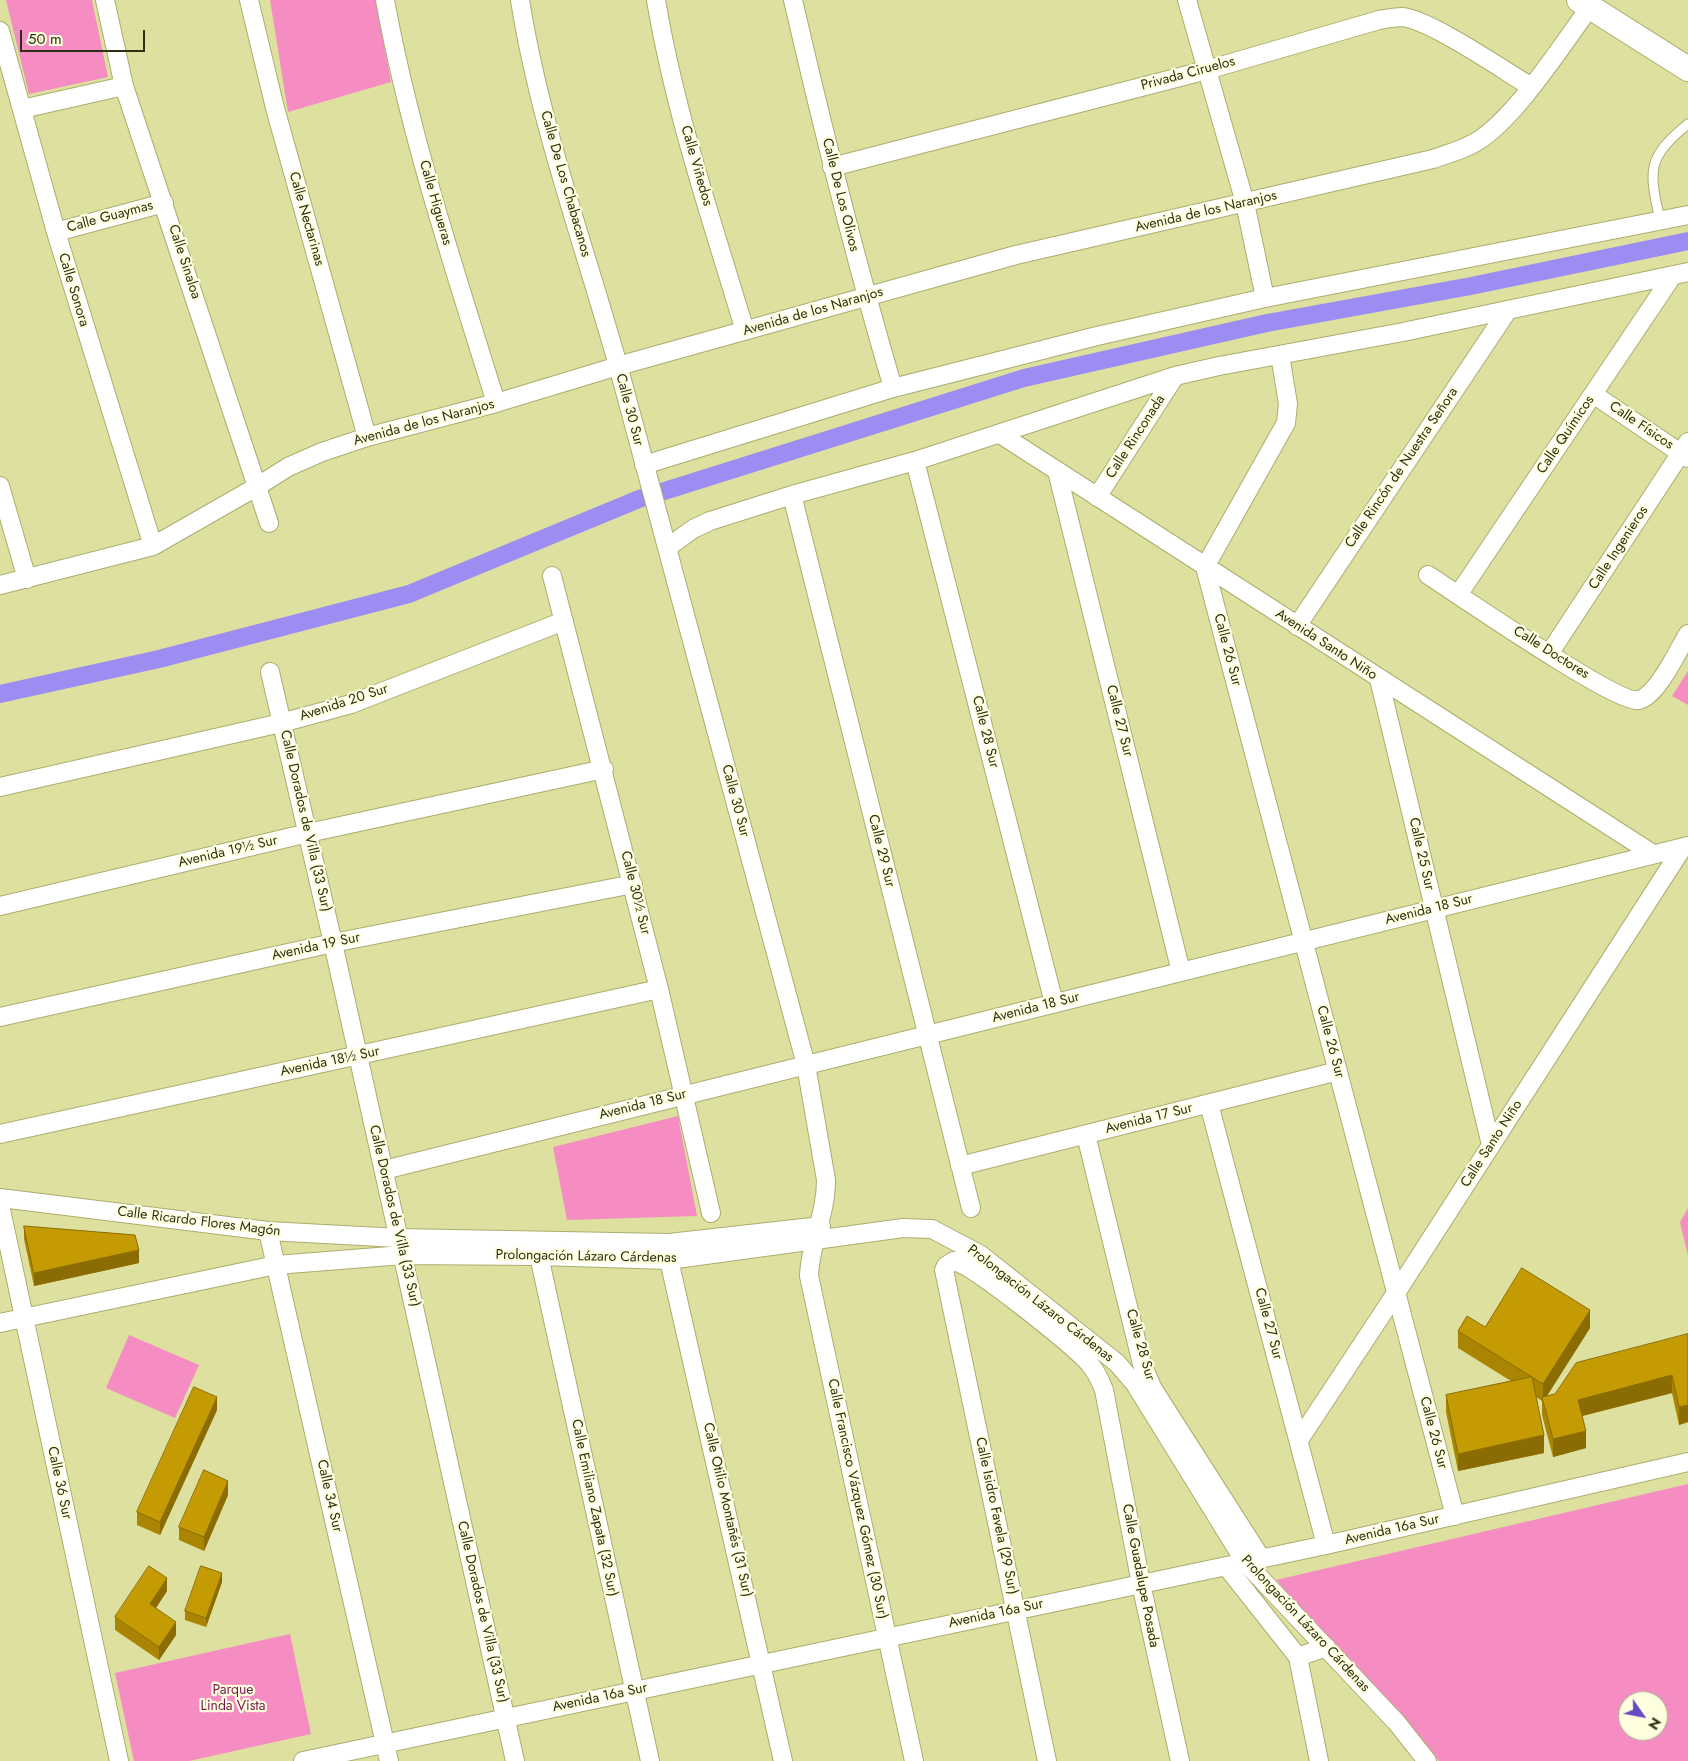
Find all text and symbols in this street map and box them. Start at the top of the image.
scale bar [22,20,148,52]
text: 50 m [28,28,62,50]
street label: Privada Ciruelos [1139,53,1237,95]
street label: Calle De Los Chabacanos [536,109,594,259]
street label: Calle Viñedos [677,124,715,208]
street label: Calle De Los Olivos [818,137,862,253]
street label: Calle Higueras [415,159,455,247]
street label: Calle Nectarinas [285,170,327,268]
street label: Avenida de los Naranjos [1133,188,1279,236]
street label: Calle Guaymas [65,197,155,237]
street label: Calle Sinaloa [164,223,204,301]
street label: Calle Sonora [54,251,92,329]
street label: Avenida de los Naranjos [741,284,885,340]
street label: Calle 30 Sur [611,372,647,448]
street label: Calle Rincón de Nuestra Señora [1342,385,1462,551]
street label: Calle Rinconada [1103,392,1169,482]
street label: Calle Químicos [1534,393,1598,477]
street label: Avenida de los Naranjos [352,396,496,450]
street label: Calle Físicos [1606,398,1676,454]
street label: Calle Ingenieros [1586,503,1652,593]
street label: Avenida Santo Niño [1272,606,1380,684]
street label: Calle 26 Sur [1209,612,1245,688]
street label: Calle Doctores [1510,623,1592,683]
street label: Avenida 20 Sur [298,681,390,725]
street label: Calle 27 Sur [1102,683,1136,759]
street label: Calle 28 Sur [968,694,1002,770]
street label: Calle Dorados de Villa (33 Sur) [276,729,334,913]
street label: Calle 30 Sur [717,763,753,839]
street label: Calle 29 Sur [864,813,898,889]
street label: Calle 25 Sur [1404,816,1438,892]
street label: Avenida 19½ Sur [177,832,279,872]
street label: Calle 30½ Sur [616,849,654,937]
street label: Avenida 18 Sur [1384,891,1474,929]
street label: Avenida 19 Sur [270,929,362,965]
street label: Avenida 18 Sur [991,989,1081,1027]
street label: Calle 26 Sur [1312,1004,1348,1080]
street label: Avenida 18½ Sur [279,1043,381,1081]
street label: Avenida 18 Sur [598,1086,688,1124]
street label: Calle Santo Niño [1458,1097,1526,1191]
street label: Avenida 17 Sur [1104,1100,1194,1138]
street label: Calle Dorados de Villa (33 Sur) [365,1124,423,1308]
street label: Calle Ricardo Flores Magón [116,1204,282,1240]
street label: Prolongación Lázaro Cárdenas [964,1242,1116,1366]
street label: Prolongación Lázaro Cárdenas [495,1247,677,1267]
street label: Calle 27 Sur [1250,1286,1286,1362]
street label: Calle 28 Sur [1122,1307,1158,1383]
street label: Calle Francisco Vázquez Gómez (30 Sur) [823,1377,891,1621]
street label: Calle 26 Sur [1415,1395,1451,1471]
street label: Calle Emiliano Zapata (32 Sur) [567,1418,621,1598]
street label: Calle Otilio Montañés (31 Sur) [699,1421,755,1599]
street label: Calle Isidro Favela (29 Sur) [971,1436,1021,1596]
street label: Calle 36 Sur [43,1445,75,1521]
street label: Calle 34 Sur [312,1458,346,1534]
street label: Calle Guadalupe Posada [1118,1503,1162,1649]
street label: Avenida 16a Sur [1343,1511,1441,1549]
street label: Calle Dorados de Villa (33 Sur) [453,1520,511,1704]
street label: Prolongación Lázaro Cárdenas [1237,1552,1373,1696]
street label: Avenida 16a Sur [947,1596,1045,1632]
street label: Avenida 16a Sur [551,1680,649,1716]
park label: Parque Linda Vista [201,1683,265,1715]
north arrow [1618,1691,1668,1741]
text: N [1643,1714,1666,1734]

